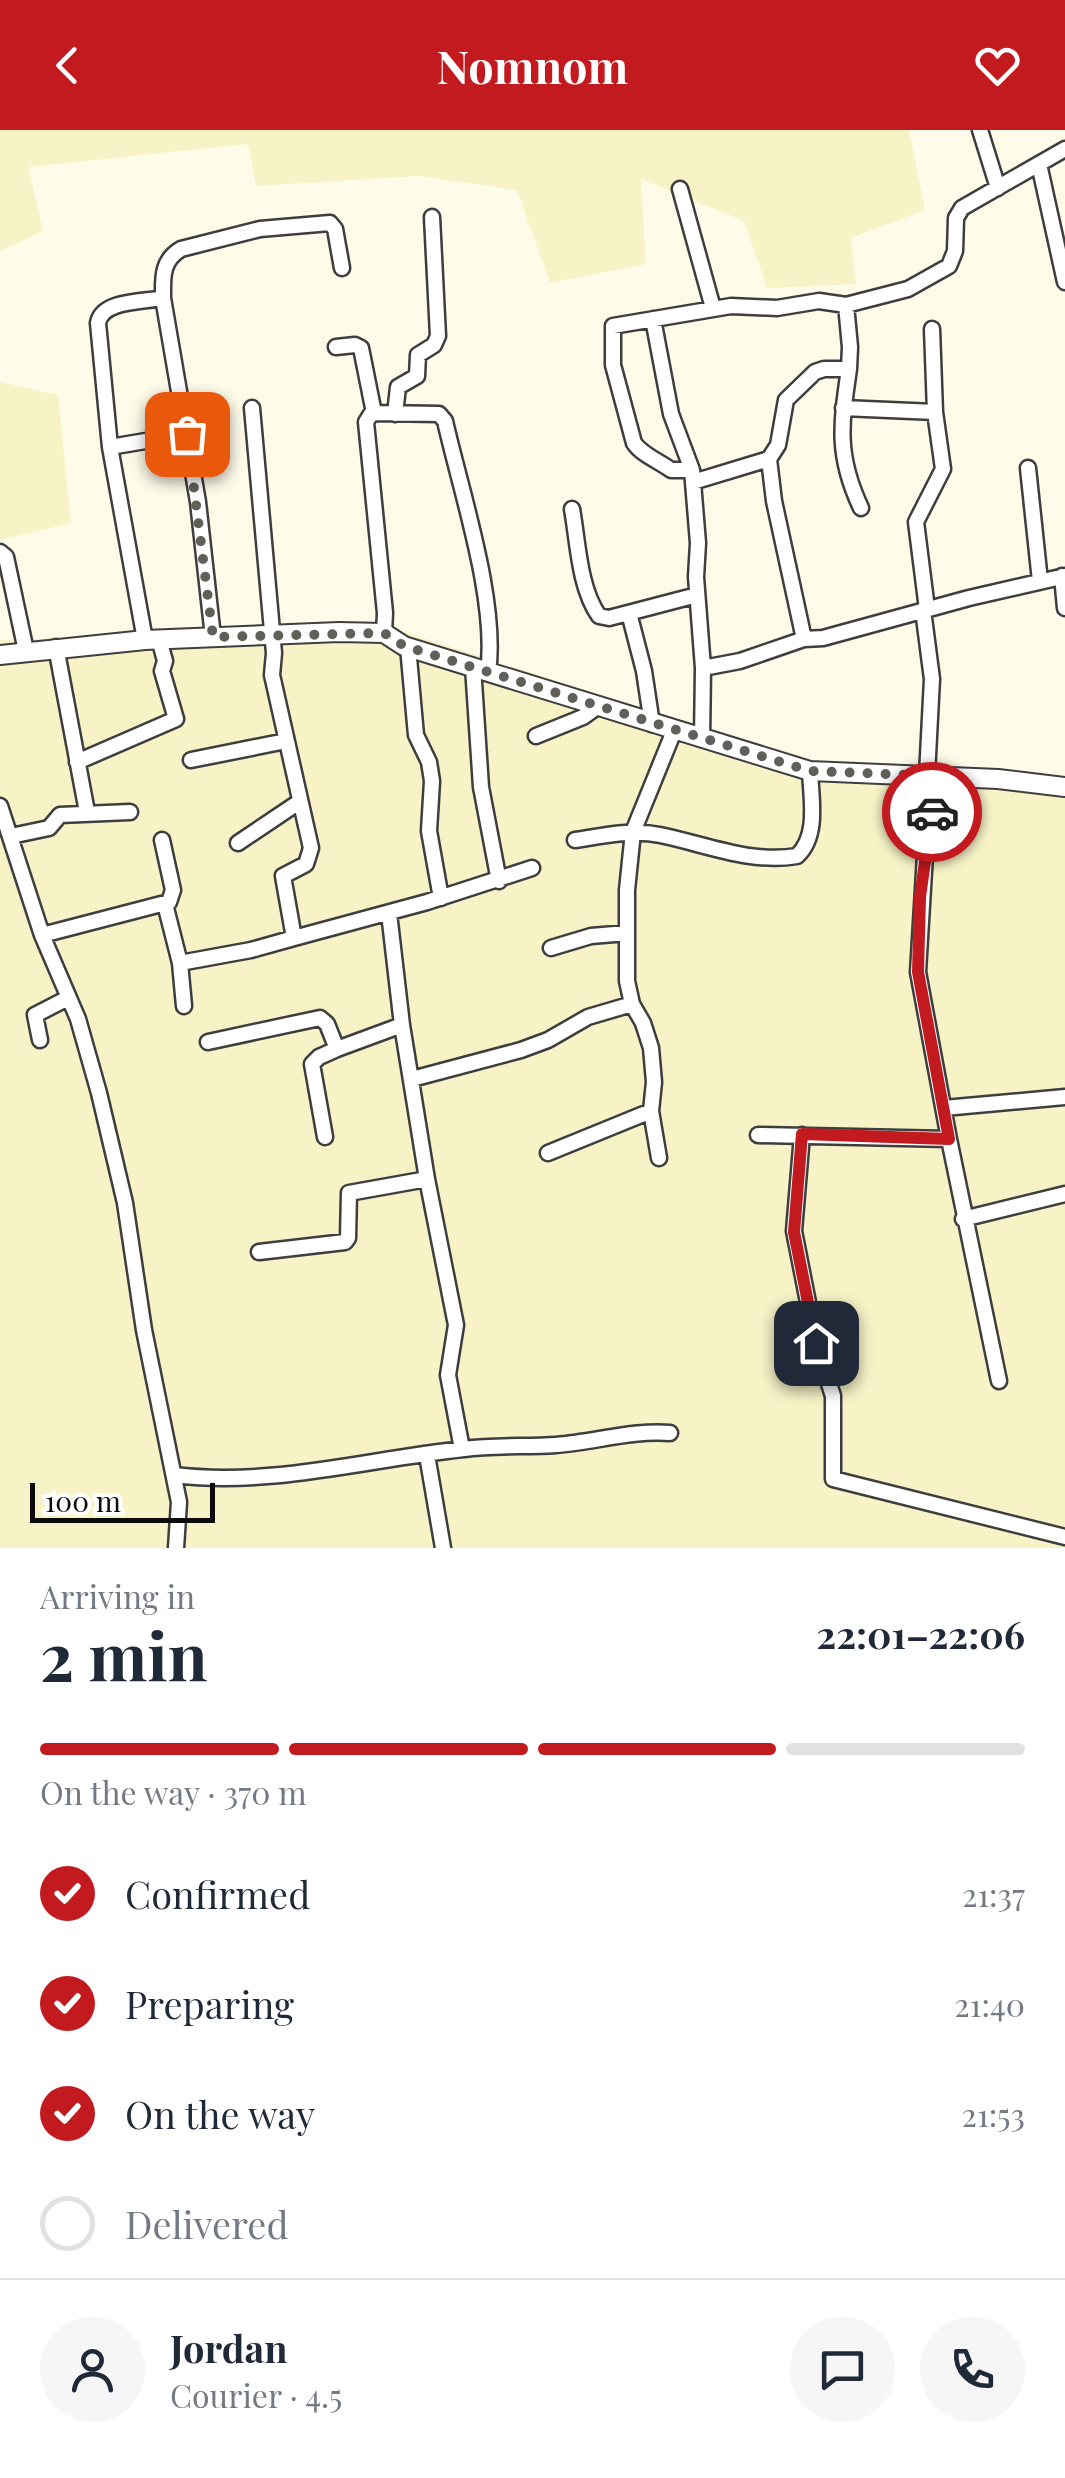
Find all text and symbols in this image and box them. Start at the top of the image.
text: Nomnom [437,35,628,95]
icon: back [40,38,95,93]
icon: heart [970,38,1025,93]
pin [145,392,230,477]
icon: bag [160,407,215,462]
courier [882,762,982,862]
icon: car [905,785,960,840]
pin [774,1301,859,1386]
icon: home [789,1316,844,1371]
scale bar [30,1478,215,1522]
text: 100 m [45,1482,121,1519]
text: Arriving in [40,1574,195,1617]
text: 22:01–22:06 [816,1608,1025,1659]
text: 2 min [40,1611,208,1697]
text: On the way · 370 m [40,1770,307,1813]
icon: check [40,1866,95,1921]
text: Confirmed [125,1868,310,1919]
text: 21:37 [962,1872,1025,1915]
icon: check [40,1976,95,2031]
text: Preparing [125,1978,294,2029]
text: 21:40 [954,1982,1025,2025]
icon: check [40,2086,95,2141]
text: On the way [125,2088,315,2139]
text: 21:53 [962,2092,1025,2135]
text: Delivered [125,2198,289,2249]
button: person [40,2317,145,2422]
button: chat [790,2317,895,2422]
button: phone [920,2317,1025,2422]
text: Jordan [170,2322,288,2373]
text: Courier · 4.5 [170,2373,342,2416]

